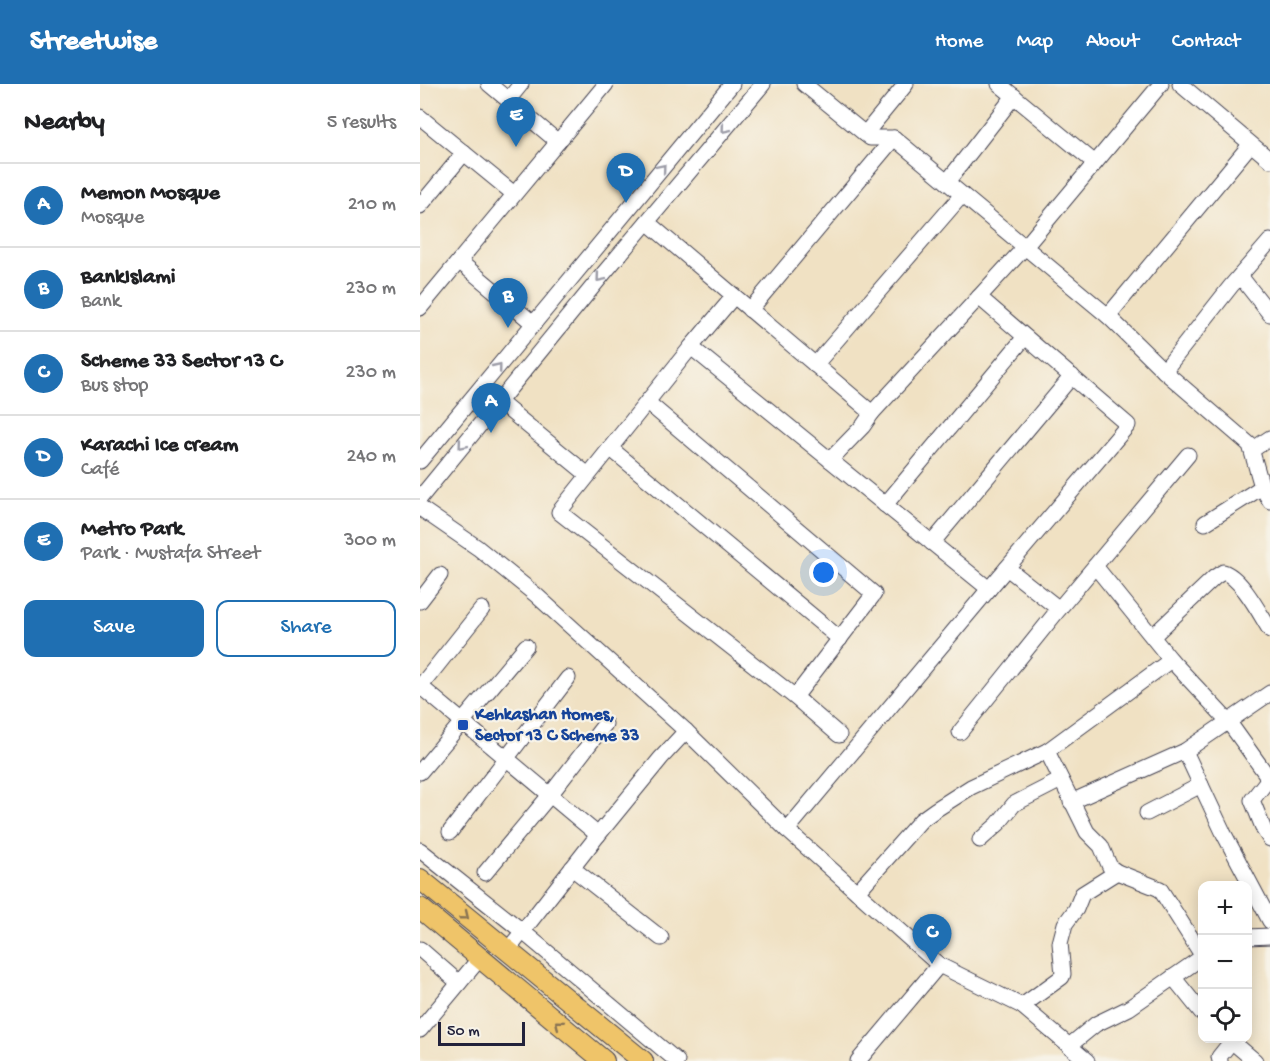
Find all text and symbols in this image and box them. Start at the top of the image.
text: Streetwise [30,26,157,59]
text: Home [935,30,983,55]
text: Map [1016,30,1053,55]
text: About [1086,30,1139,55]
text: Contact [1172,30,1240,55]
pin: E [496,98,536,147]
text: Nearby [24,108,105,139]
text: 5 results [327,112,396,135]
one-way arrow [721,122,732,133]
pin: D [606,154,646,203]
one-way arrow [655,164,666,175]
text: Memon Mosque [81,181,220,207]
text: A [38,194,49,217]
text: 210 m [348,194,396,217]
text: Mosque [81,207,144,230]
text: BankIslami [81,265,176,291]
one-way arrow [596,271,607,282]
text: B [38,278,49,301]
text: 230 m [346,278,396,301]
pin: B [488,278,527,328]
text: Bank [81,291,121,314]
text: Scheme 33 Sector 13 C [81,349,282,375]
text: C [38,362,49,385]
text: 230 m [346,362,396,385]
one-way arrow [490,363,501,374]
text: Bus stop [81,375,148,398]
pin: A [472,384,510,433]
text: Karachi Ice cream [81,433,238,459]
one-way arrow [459,438,470,449]
text: D [37,446,50,469]
text: 240 m [346,446,396,469]
text: Café [81,459,119,482]
text: Metro Park [81,517,183,543]
text: E [37,530,50,553]
text: 300 m [344,530,396,553]
text: Park · Mustafa Street [81,543,260,566]
your location [809,558,838,587]
button: Save [24,600,204,657]
button: Share [216,600,396,657]
place label: Kehkashan Homes, Sector 13 C Scheme 33 [474,705,639,747]
marker: Kehkashan Homes, Sector 13 C Scheme 33 [456,718,470,732]
map controls [1198,881,1252,1043]
button: + [1198,881,1252,935]
one-way arrow [458,909,469,920]
pin: C [912,914,952,964]
button: − [1198,935,1252,989]
button: locate [1198,989,1252,1043]
scale bar [438,1019,525,1046]
one-way arrow [555,1020,566,1031]
text: 50 m [447,1023,480,1042]

